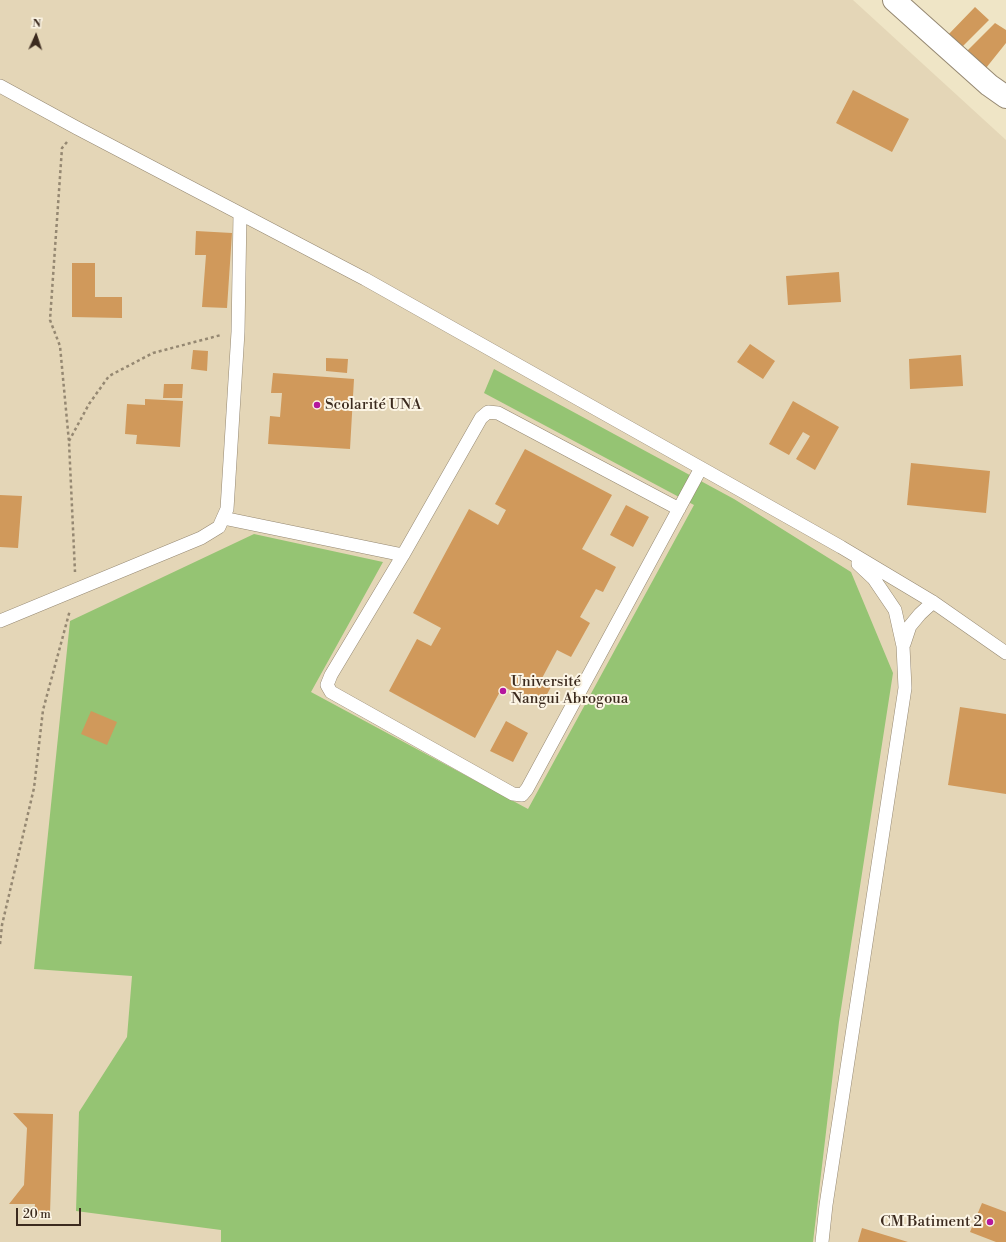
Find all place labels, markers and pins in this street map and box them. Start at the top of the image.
place label: Scolarité UNA [325,396,421,414]
marker: Scolarité UNA [312,400,322,410]
place label: Université Nangui Abrogoua [511,673,628,708]
marker: Université Nangui Abrogoua [498,686,508,696]
place label: CM Batiment 2 [880,1213,982,1231]
marker: CM Batiment 2 [985,1217,995,1227]

